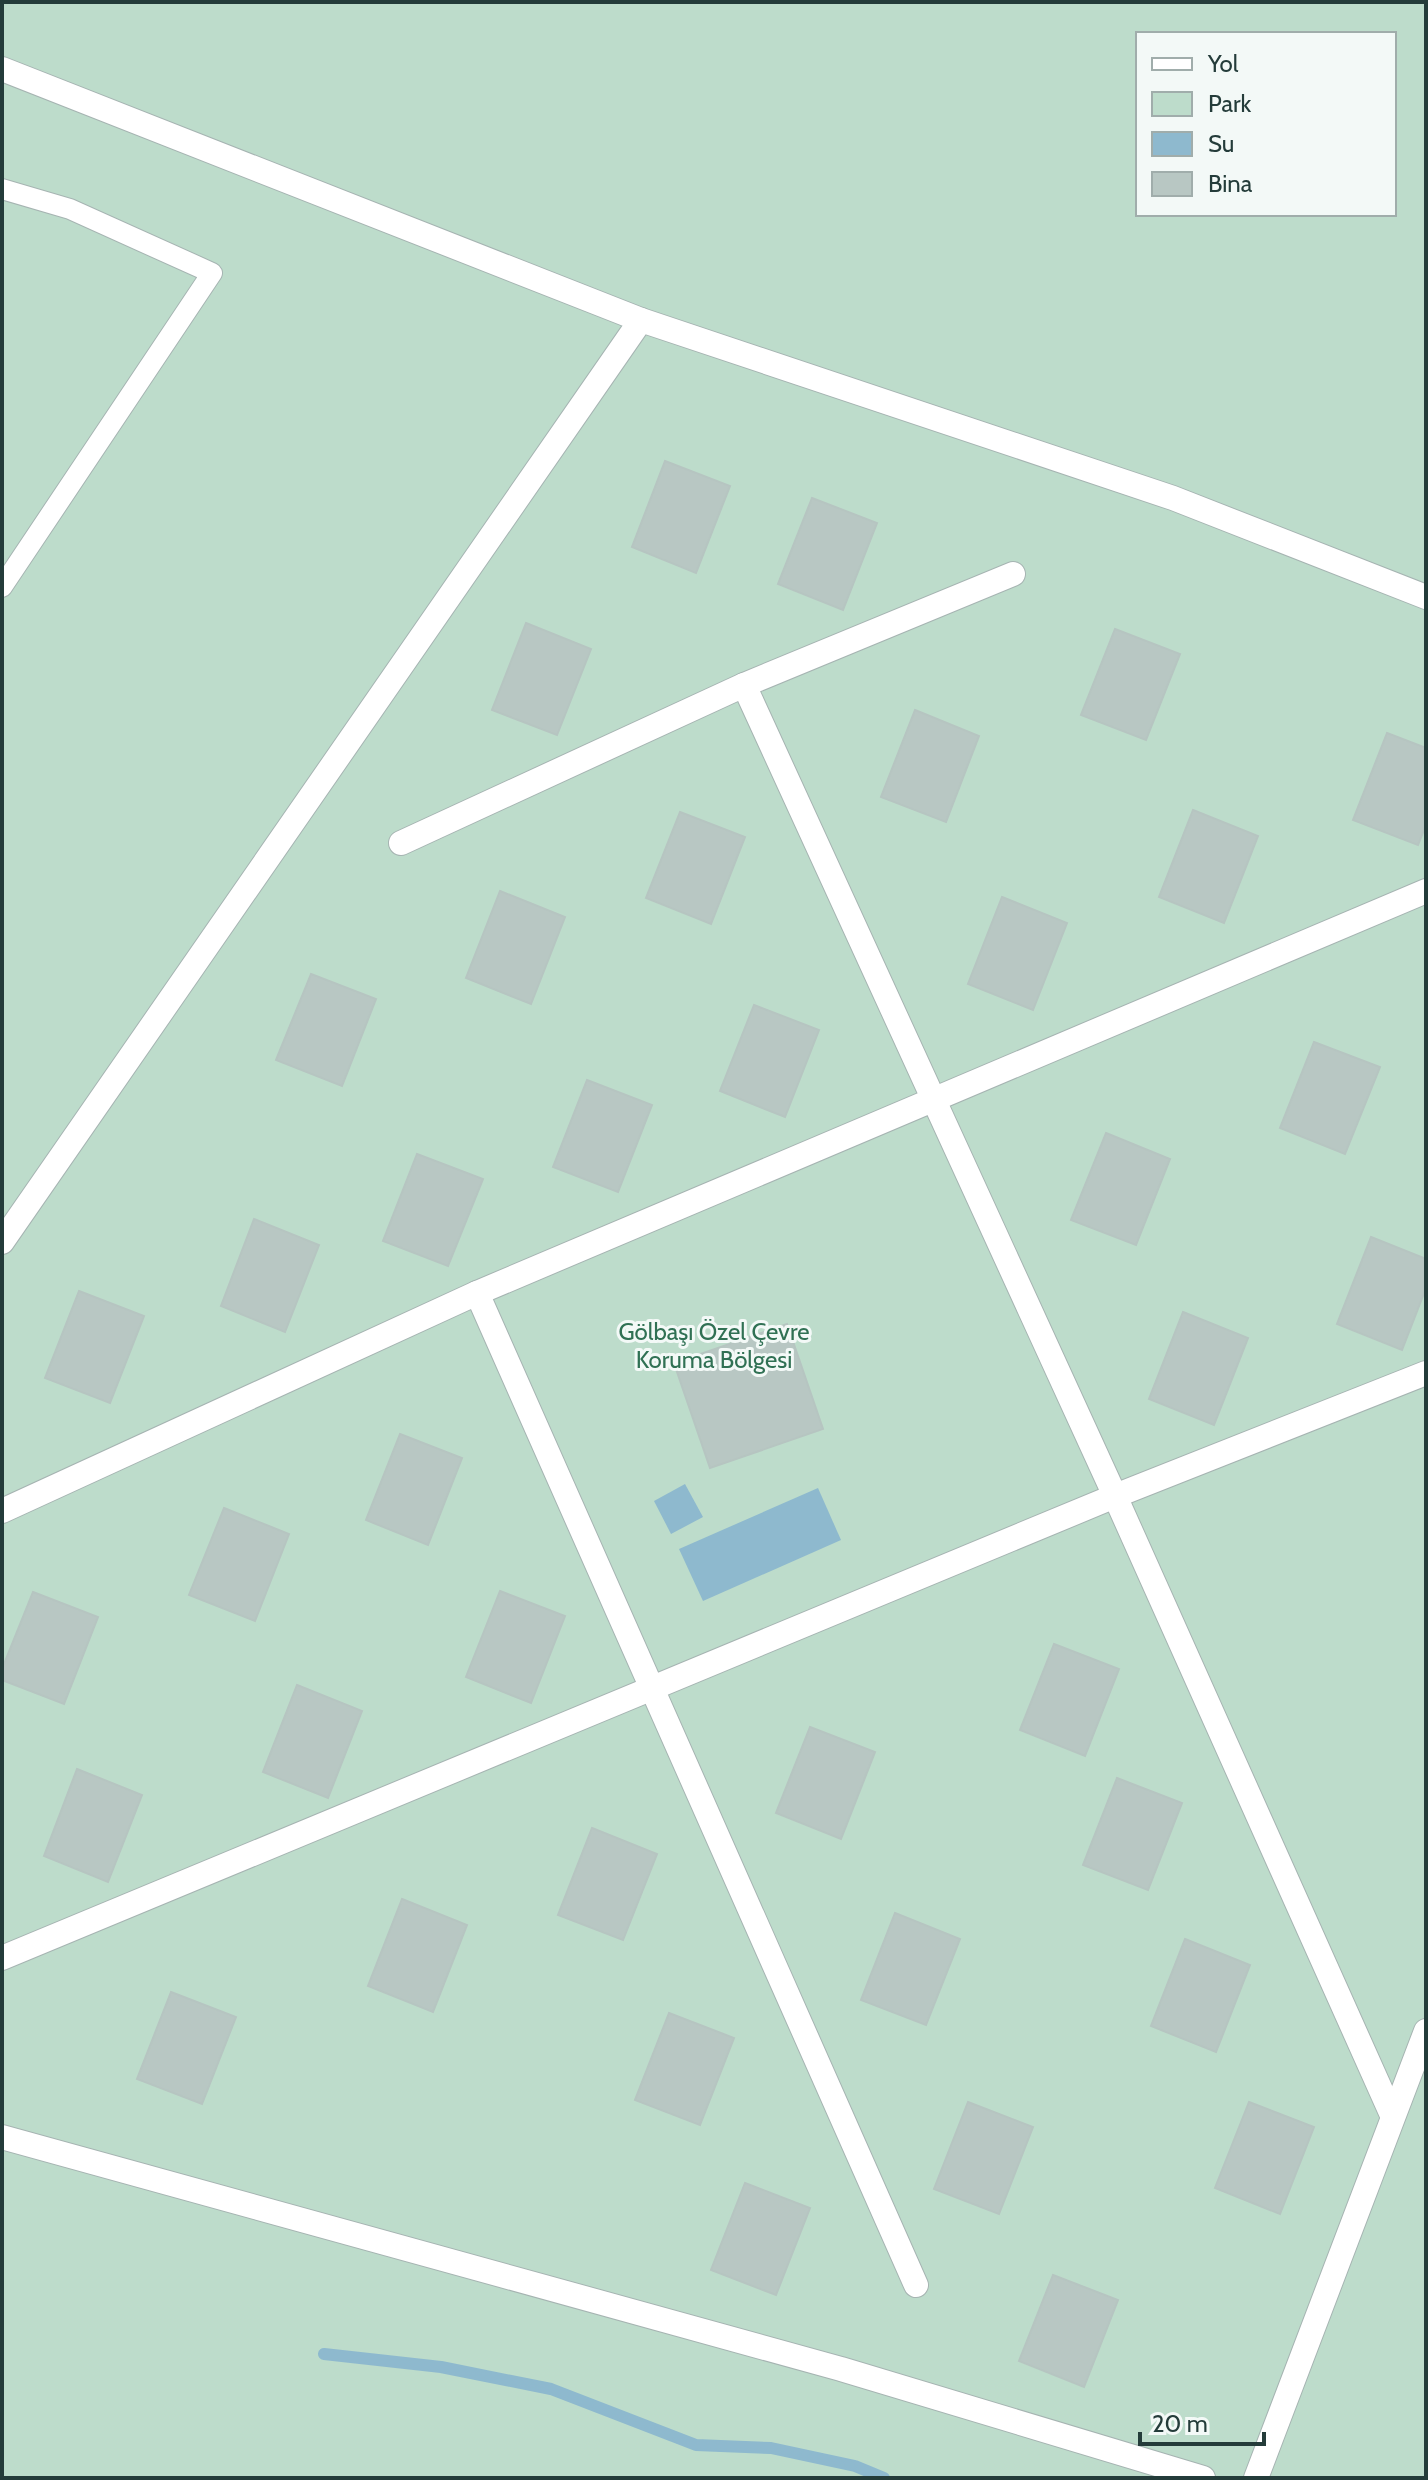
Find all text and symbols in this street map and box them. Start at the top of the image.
legend [1136,32,1396,216]
text: Yol [1207,49,1239,78]
text: Park [1208,89,1251,118]
text: Su [1208,129,1234,158]
text: Bina [1208,169,1253,198]
park label: Gölbaşı Özel Çevre Koruma Bölgesi [619,1317,809,1374]
scale bar [1140,2396,1264,2446]
text: 20 m [1152,2409,1208,2438]

